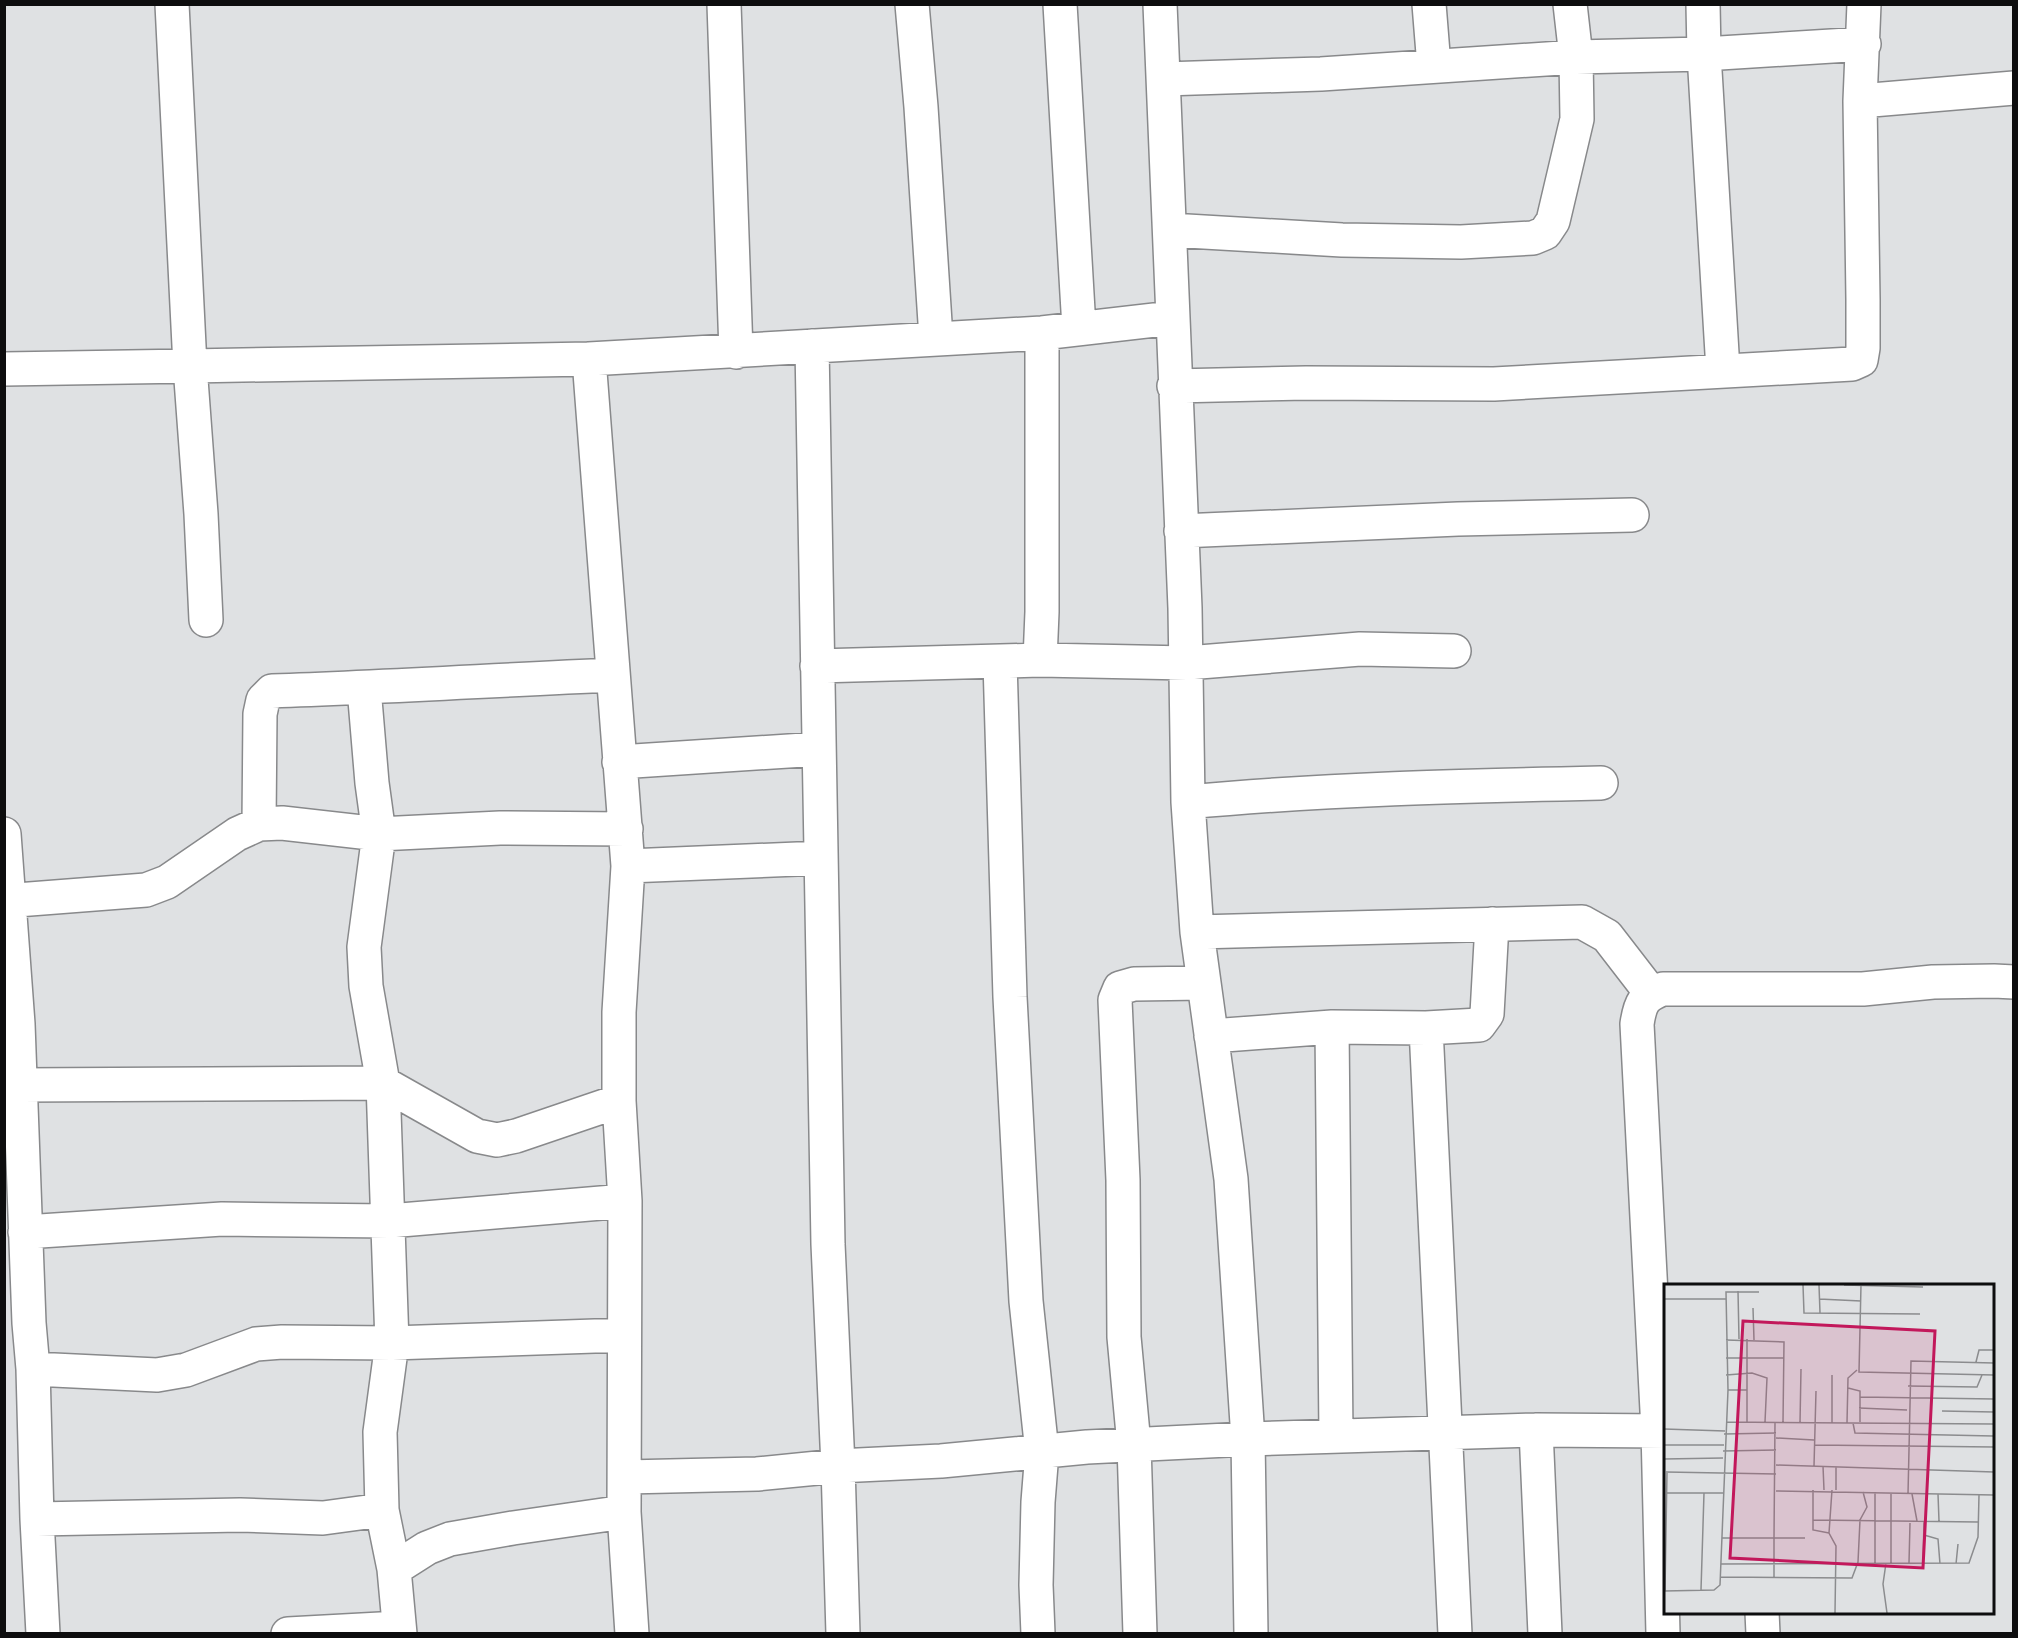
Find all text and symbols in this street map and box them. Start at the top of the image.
inset map [1664,1284,1994,1614]

